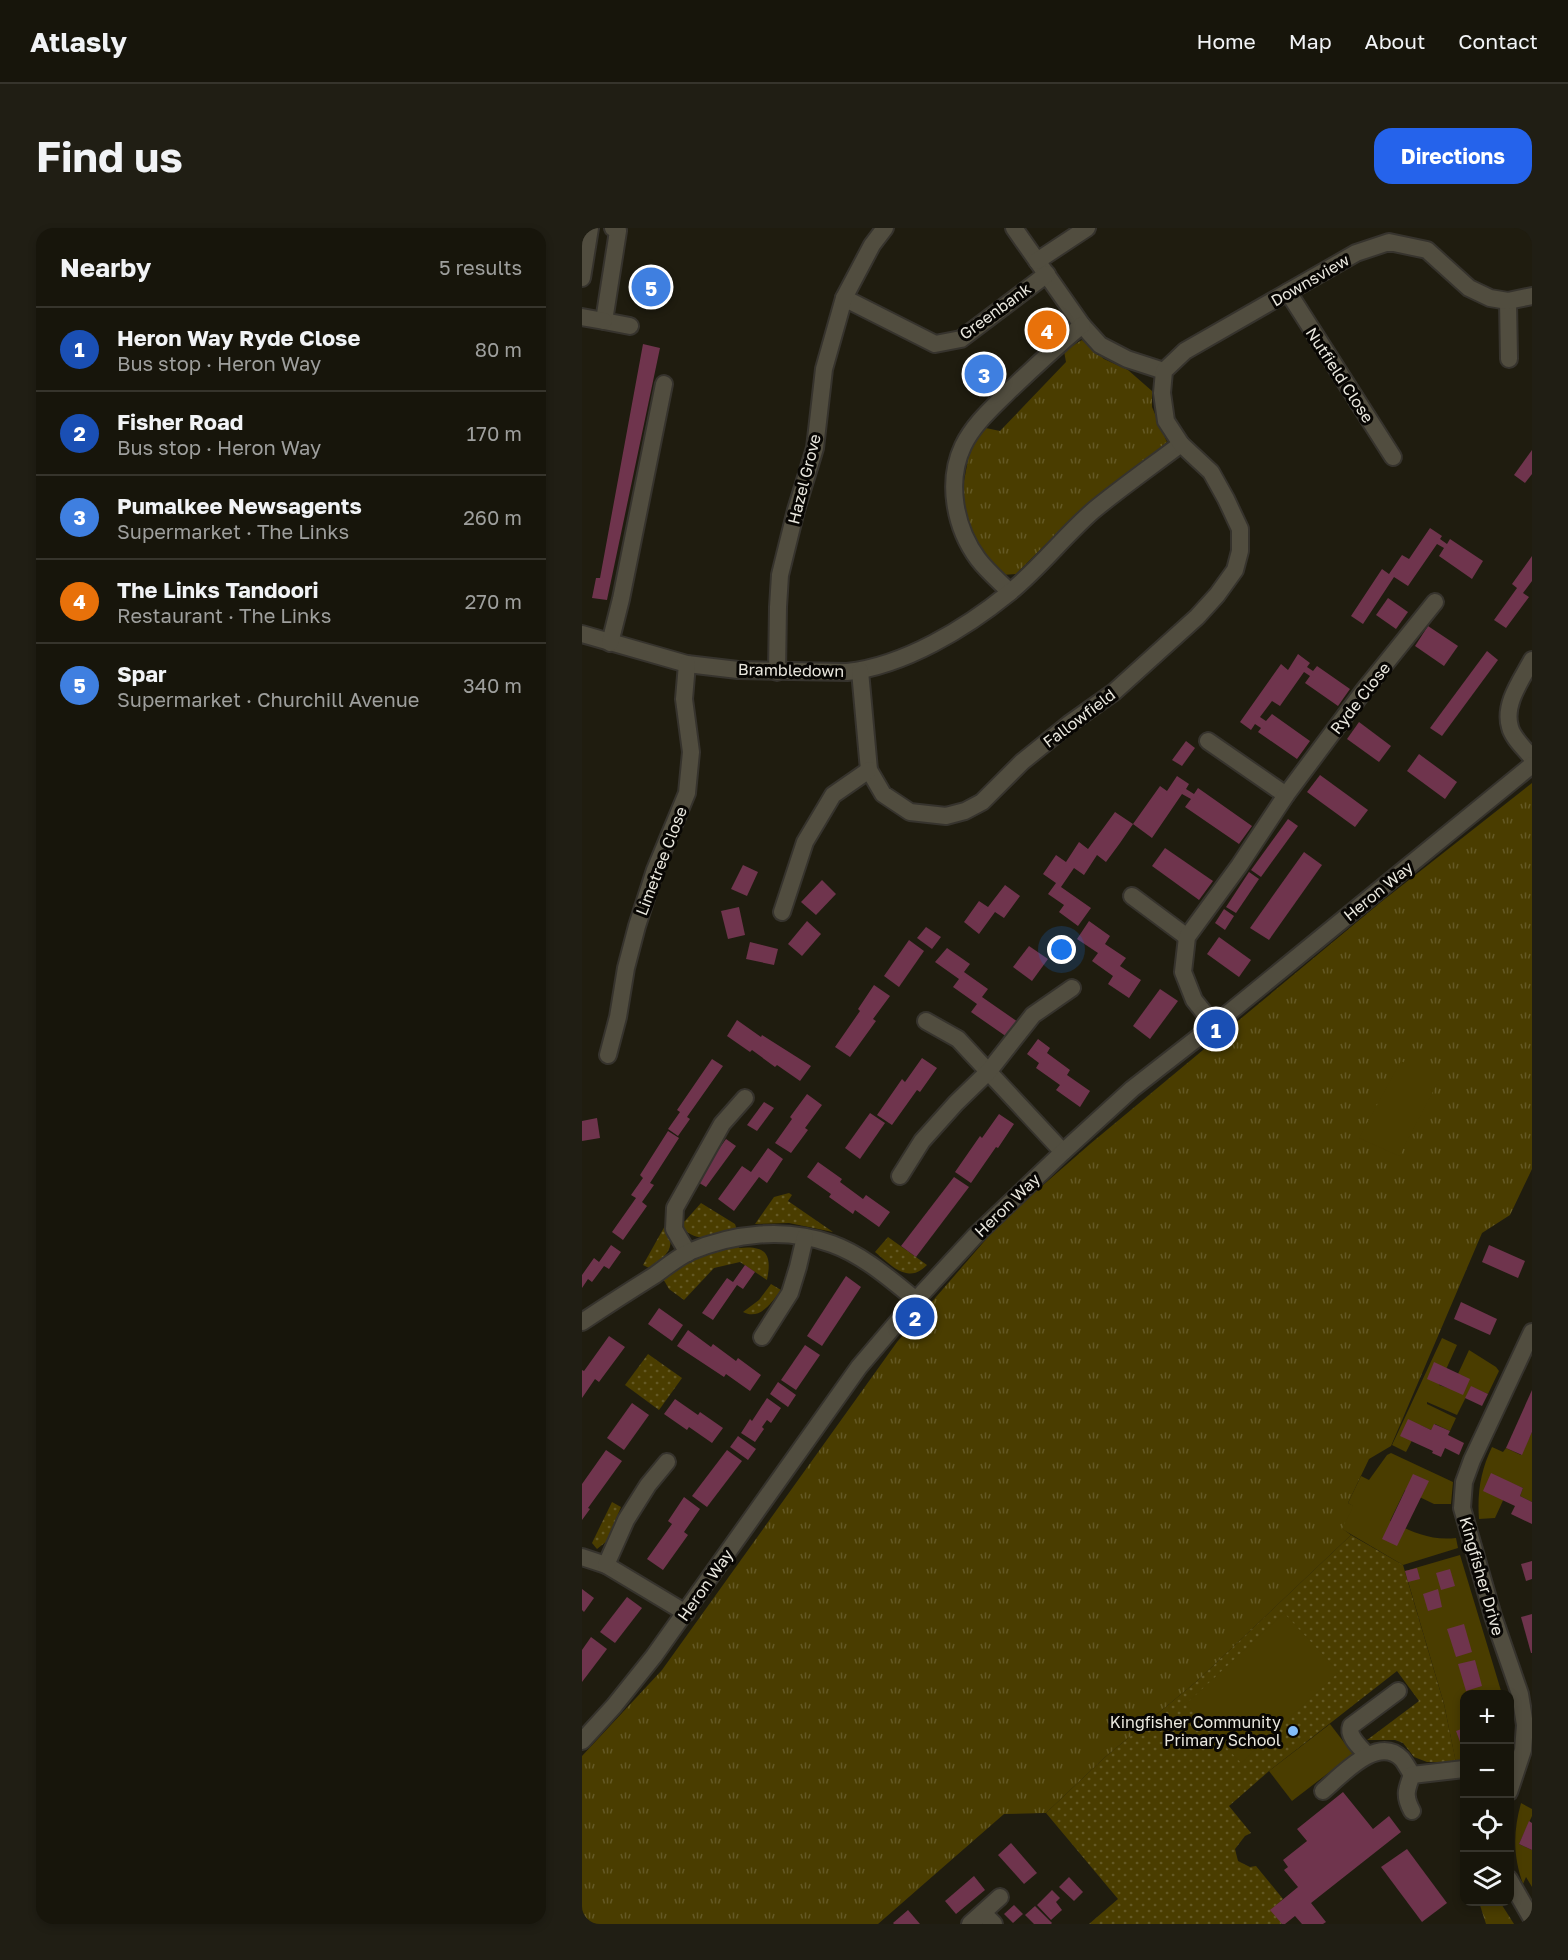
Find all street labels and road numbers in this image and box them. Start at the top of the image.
street label: Downsview [1267,250,1353,310]
street label: Greenbank [955,278,1035,344]
street label: Nutfield Close [1302,324,1378,426]
street label: Hazel Grove [783,432,825,526]
street label: Ryde Close [1326,658,1394,738]
street label: Brambledown [738,659,844,681]
street label: Fallowfield [1039,684,1119,752]
street label: Limetree Close [631,804,691,918]
street label: Heron Way [1339,857,1417,925]
street label: Heron Way [970,1169,1044,1241]
street label: Kingfisher Drive [1455,1514,1509,1638]
street label: Heron Way [673,1545,737,1625]

